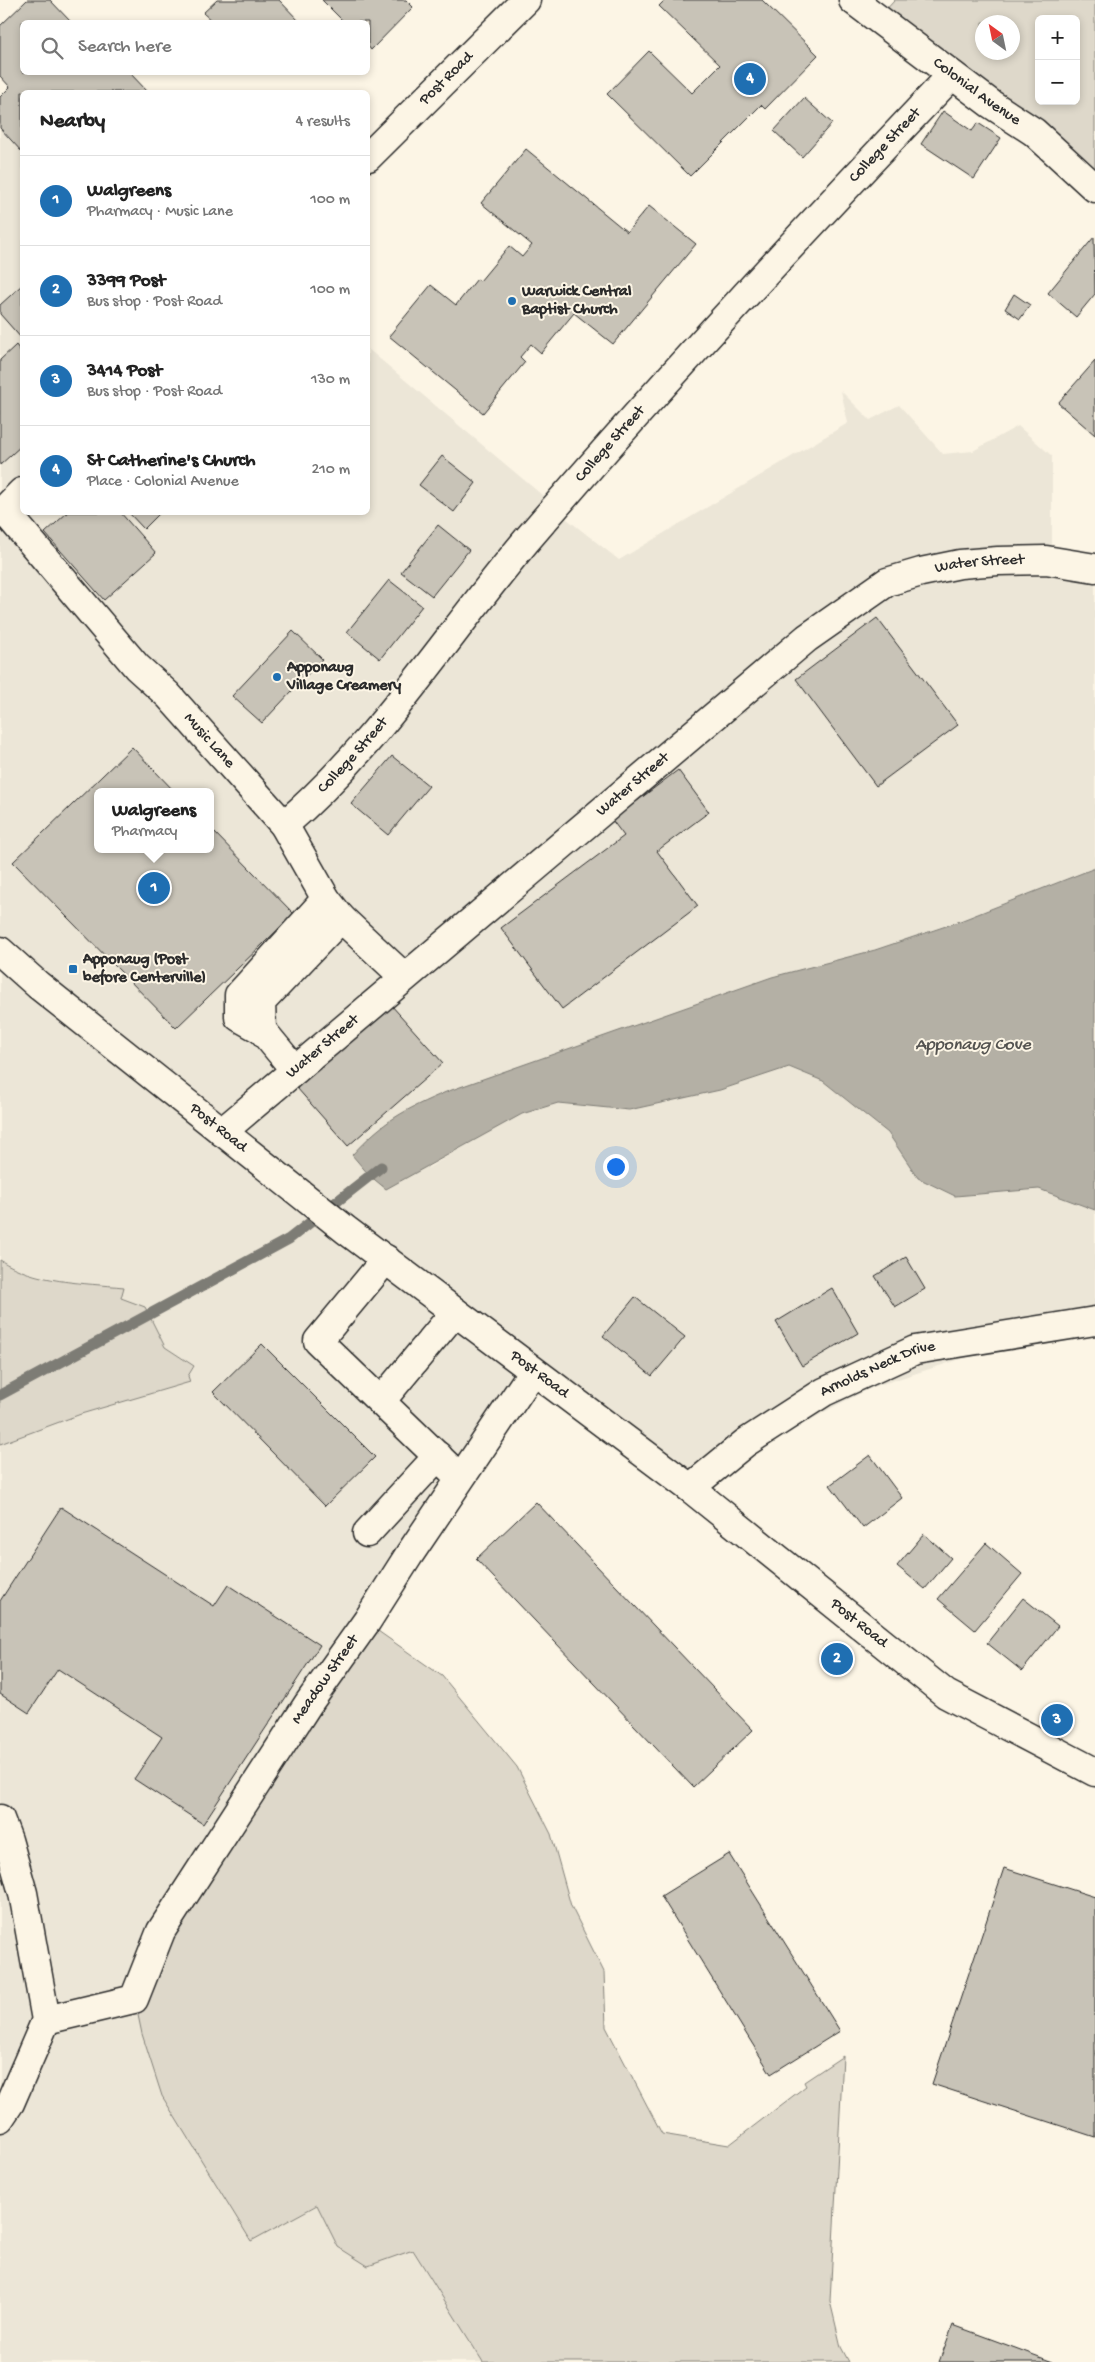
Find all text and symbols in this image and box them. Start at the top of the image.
north arrow [975,15,1020,60]
map controls [1035,15,1080,105]
button: + [1035,15,1080,60]
search box [20,20,370,75]
icon: search [38,34,66,62]
text: Search here [78,36,172,59]
street label: Post Road [415,47,479,110]
street label: Colonial Avenue [929,54,1025,131]
pin: 4 [734,60,766,98]
button: − [1035,60,1080,105]
street label: College Street [845,103,926,187]
text: Nearby [40,110,105,135]
text: 4 results [295,113,350,132]
text: Walgreens [87,180,171,203]
text: 1 [53,191,59,210]
text: 100 m [310,191,350,210]
text: Pharmacy · Music Lane [87,203,233,222]
text: 3399 Post [87,270,165,293]
text: 2 [52,281,60,300]
text: 100 m [310,281,350,300]
place label: Warwick Central Baptist Church [521,283,632,320]
text: Bus stop · Post Road [87,293,222,312]
marker: Warwick Central Baptist Church [506,295,518,307]
text: 3414 Post [87,360,162,383]
text: 3 [52,371,60,390]
text: 130 m [311,371,350,390]
text: Bus stop · Post Road [87,383,222,402]
street label: College Street [571,401,650,487]
text: St Catherine's Church [87,450,256,473]
text: 4 [52,461,60,480]
text: 210 m [311,461,350,480]
text: Place · Colonial Avenue [87,473,239,492]
street label: Water Street [933,551,1026,578]
place label: Apponaug Village Creamery [286,659,401,696]
marker: Apponaug Village Creamery [271,671,283,683]
street label: Music Lane [179,709,239,773]
street label: College Street [314,713,393,798]
street label: Water Street [593,748,674,821]
popup [94,788,214,853]
text: Walgreens [112,800,196,823]
text: Pharmacy [112,823,178,842]
pin: 1 [138,869,170,907]
place label: Apponaug (Post before Centerville) [82,951,206,988]
marker: Apponaug (Post before Centerville) [67,963,79,975]
street label: Water Street [283,1010,364,1083]
water label: Apponaug Cove [915,1035,1031,1056]
street label: Post Road [185,1099,252,1158]
your location [603,1154,629,1180]
street label: Arnolds Neck Drive [817,1337,937,1402]
street label: Post Road [505,1346,573,1404]
street label: Post Road [825,1594,892,1654]
street label: Meadow Street [288,1630,364,1728]
pin: 2 [821,1640,853,1678]
pin: 3 [1041,1701,1073,1739]

